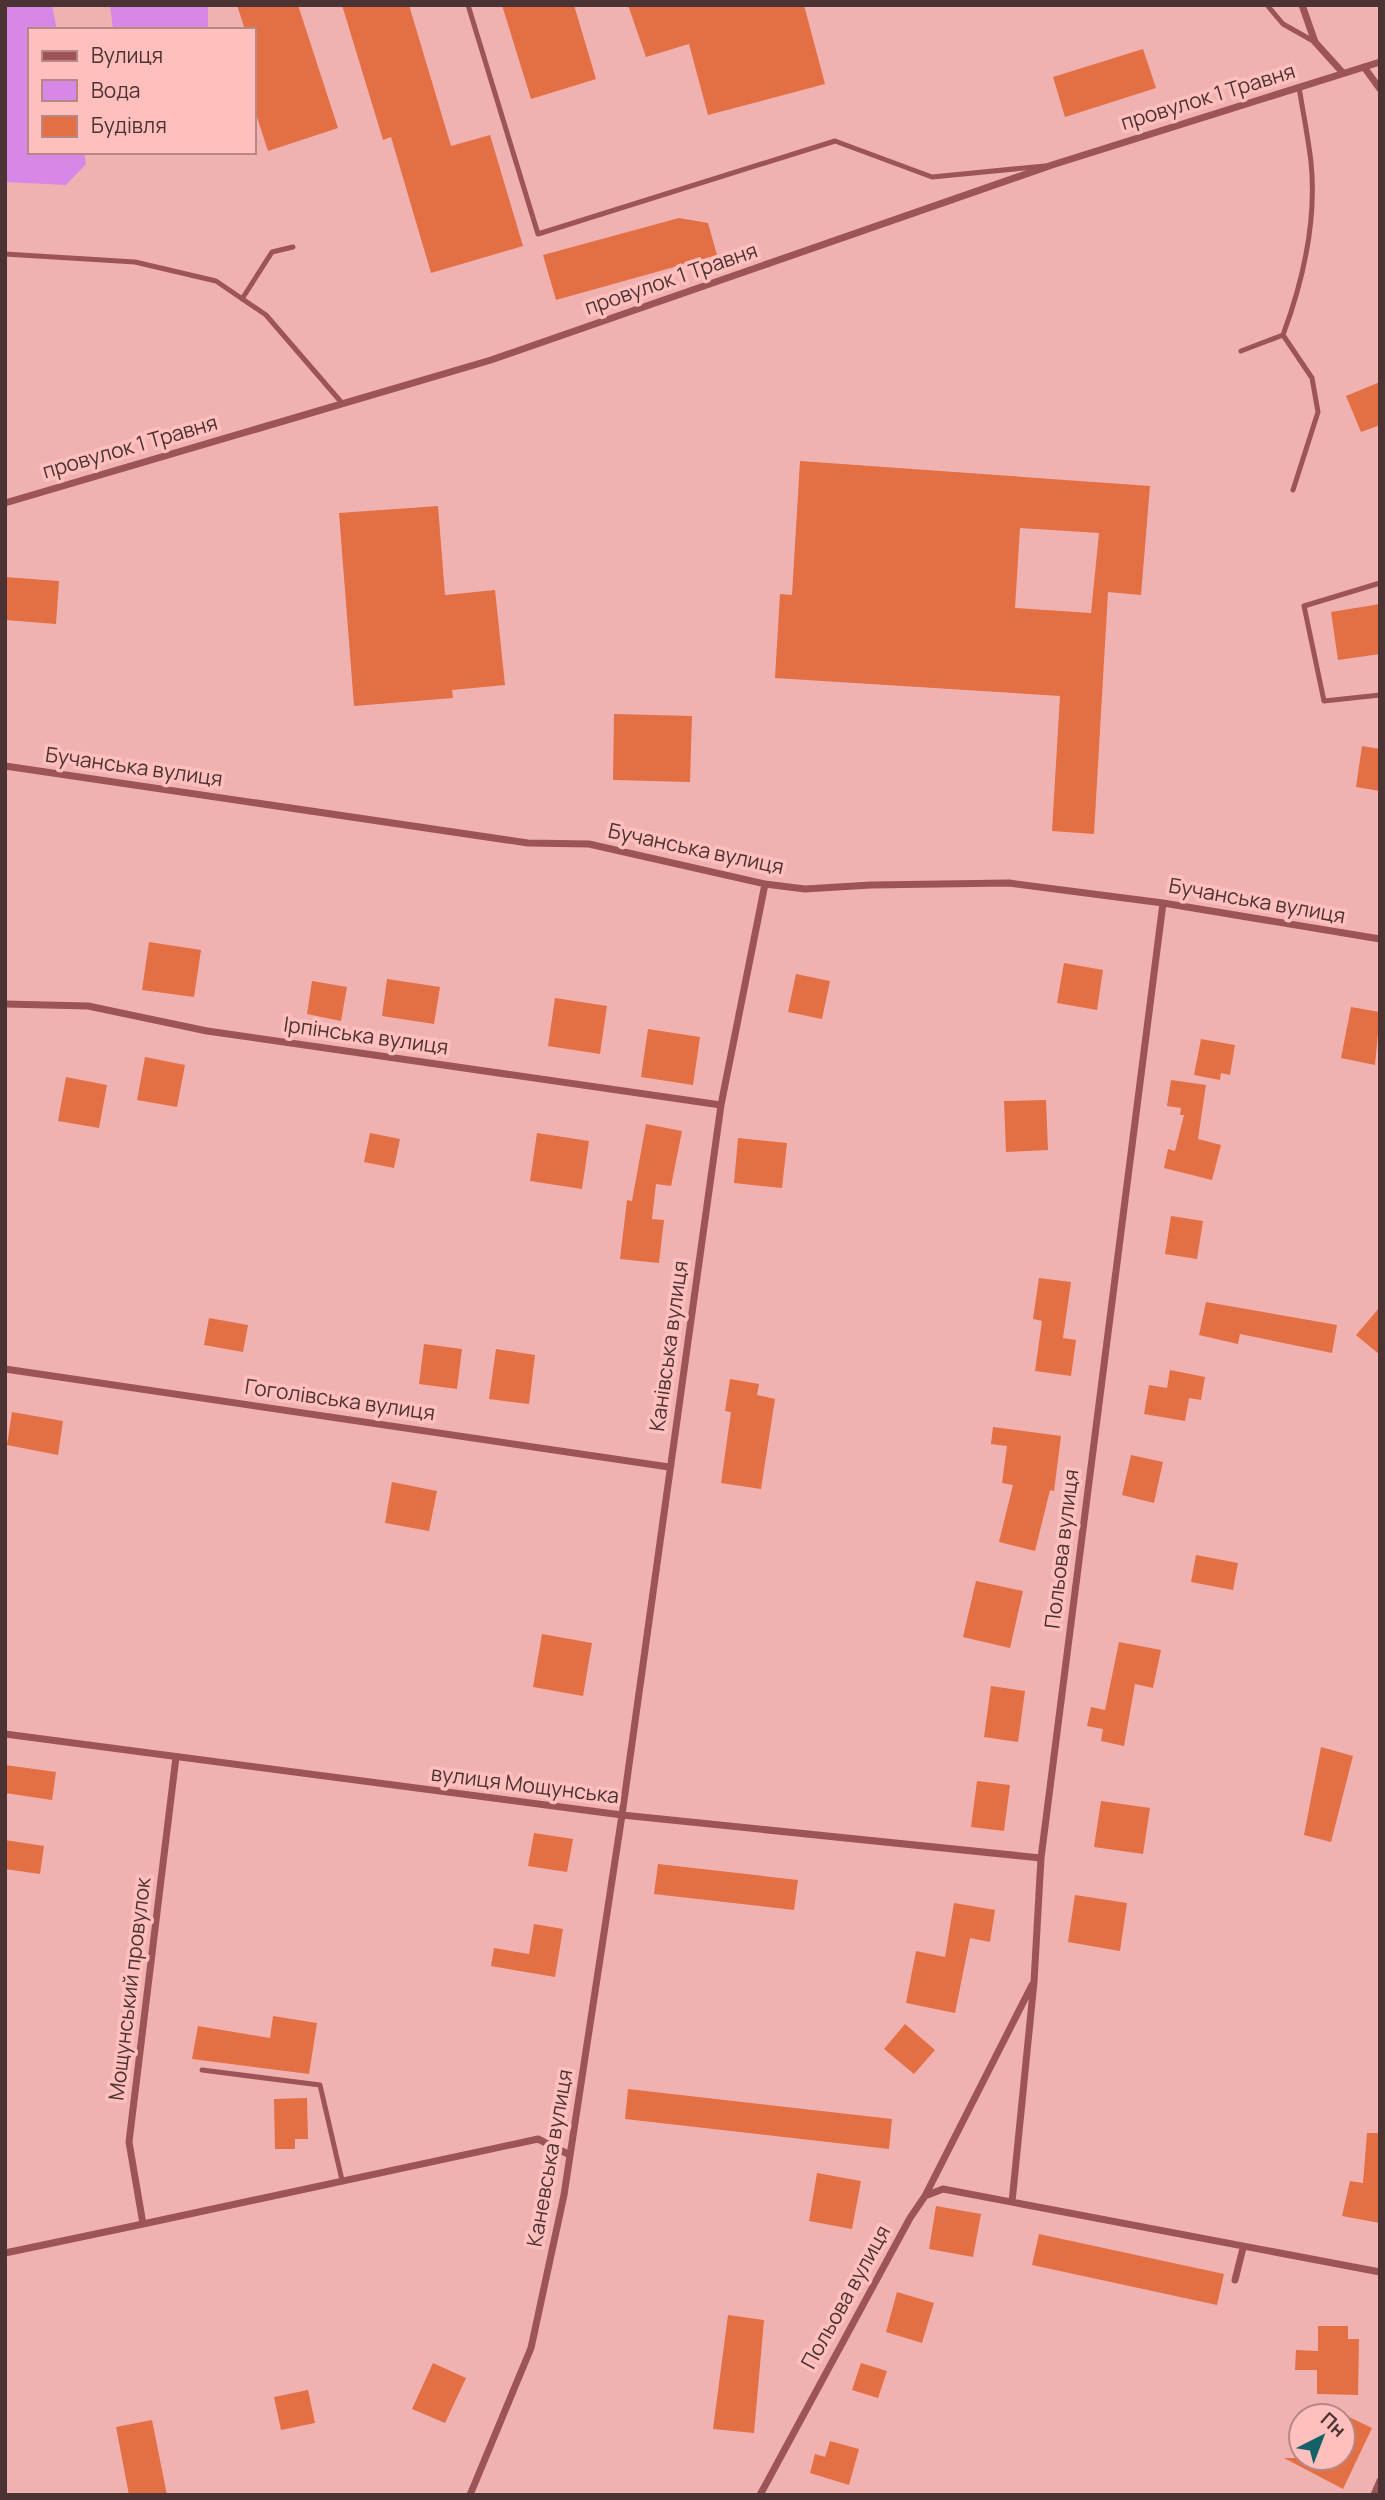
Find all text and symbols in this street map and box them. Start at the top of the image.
legend [28,28,256,154]
text: Вулиця [91,41,163,69]
street label: провулок 1 Травня [1117,56,1298,136]
text: Вода [91,76,141,104]
text: Будівля [91,111,167,139]
street label: провулок 1 Травня [581,235,761,321]
street label: провулок 1 Травня [39,408,221,484]
street label: Бучанська вулиця [44,740,225,792]
street label: Бучанська вулиця [606,816,787,880]
street label: Бучанська вулиця [1167,871,1348,929]
street label: Ірпінська вулиця [282,1010,450,1060]
street label: Канівська вулиця [642,1259,694,1433]
street label: Гоголівська вулиця [243,1372,437,1426]
street label: Польова вулиця [1037,1468,1085,1630]
street label: вулиця Мощунська [429,1759,621,1809]
street label: Мощунський провулок [101,1875,157,2102]
street label: Каневська вулиця [520,2067,578,2249]
street label: Польова вулиця [794,2220,896,2373]
north arrow [1287,2402,1357,2472]
text: Пн [1315,2406,1352,2443]

